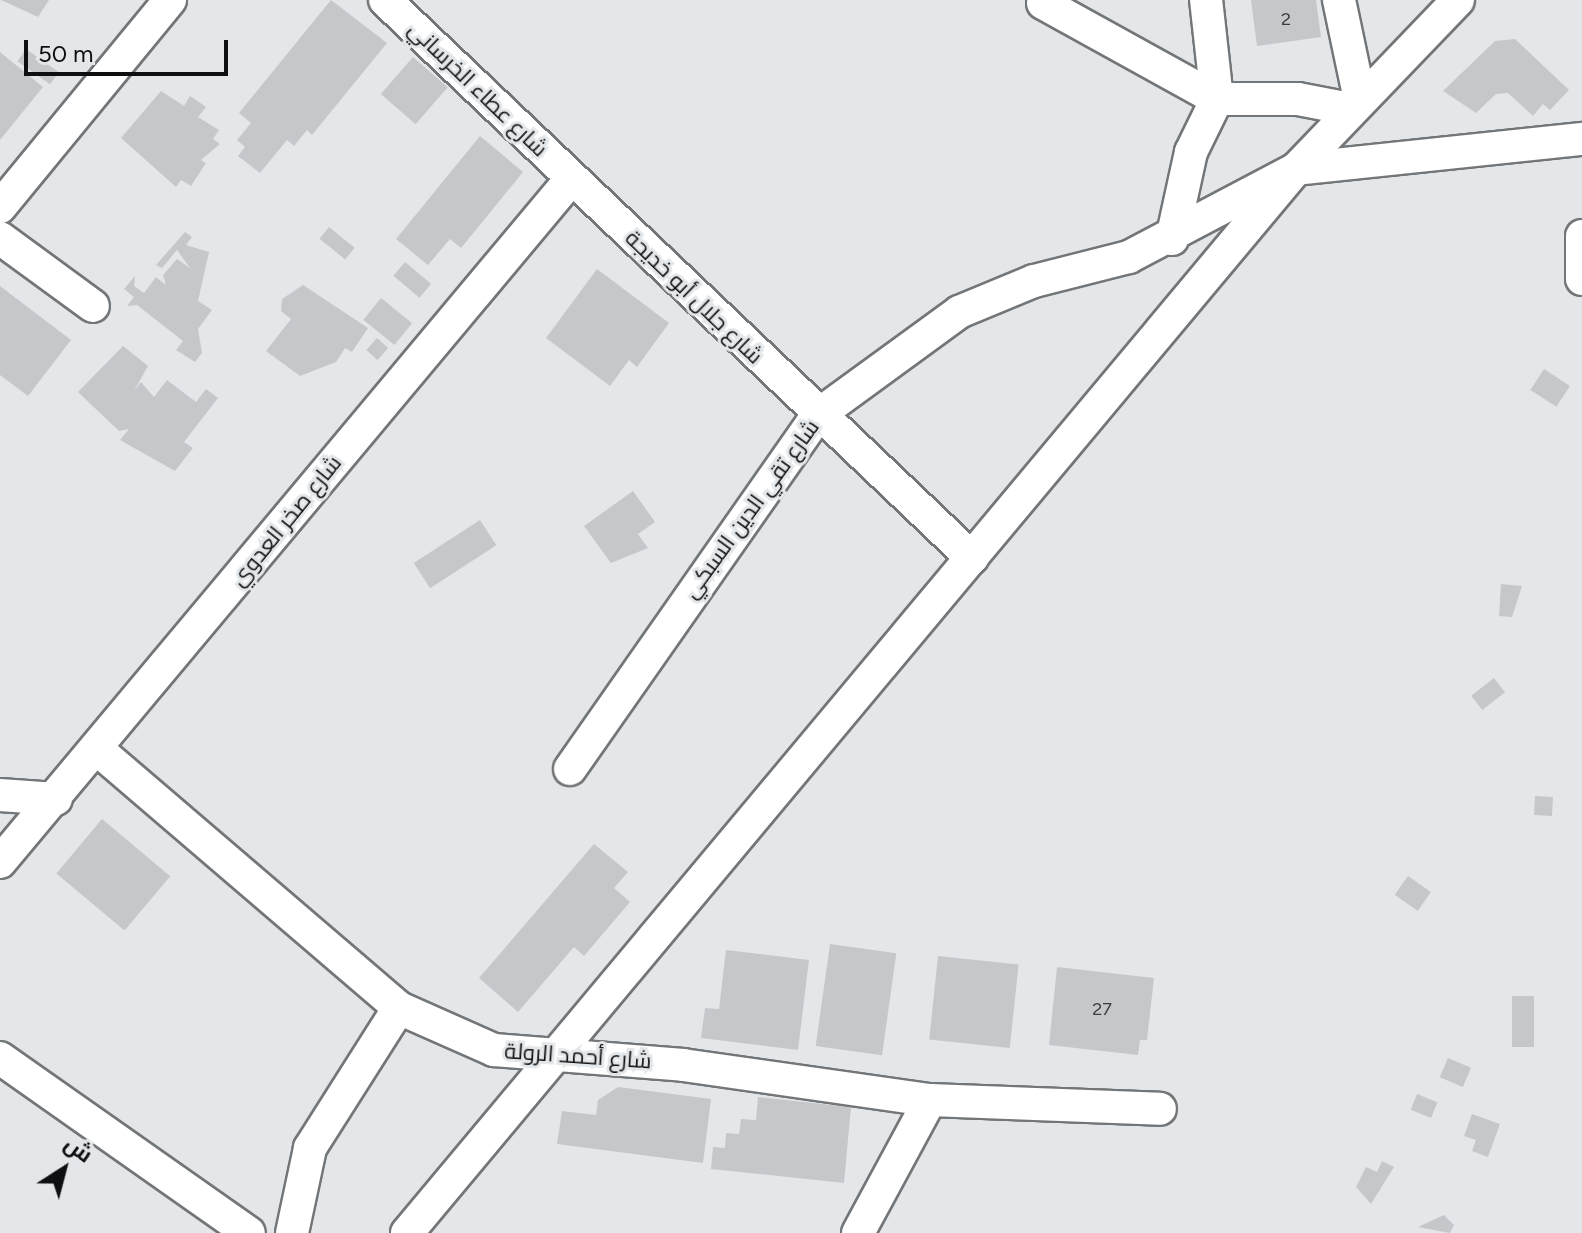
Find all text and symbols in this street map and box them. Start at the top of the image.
house number: 2 [1281,8,1291,30]
street label: شارع عطاء الخرساني [403,16,553,162]
scale bar [28,24,232,74]
text: 50 m [38,39,94,68]
street label: شارع جلال أبو خديجة [620,225,768,369]
street label: شارع تقي الدين السبكي [677,414,825,604]
street label: شارع صخر العدوي [225,450,347,592]
house number: 27 [1092,998,1112,1020]
street label: شارع أحمد الرولة [503,1038,653,1074]
north arrow [24,1129,104,1209]
text: ش [59,1130,98,1168]

